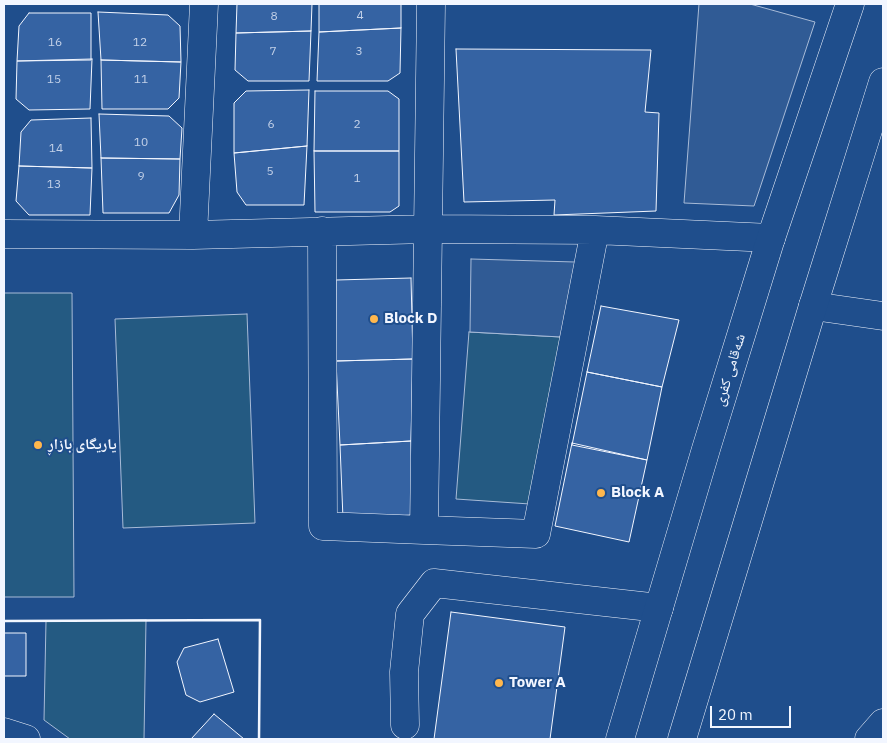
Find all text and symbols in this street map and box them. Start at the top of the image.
house number: 4 [356,9,364,23]
house number: 8 [270,10,278,24]
house number: 16 [48,36,62,50]
house number: 12 [133,36,147,50]
house number: 7 [269,45,277,59]
house number: 3 [355,45,363,59]
house number: 15 [47,73,61,87]
house number: 11 [134,73,148,87]
house number: 6 [267,118,275,132]
house number: 2 [353,118,361,132]
house number: 10 [134,136,148,150]
house number: 14 [49,142,63,156]
house number: 5 [266,165,274,179]
house number: 9 [137,170,145,184]
house number: 1 [353,172,361,186]
house number: 13 [47,178,61,192]
place label: Block D [384,310,437,328]
marker: Block D [368,313,380,325]
street label: شەقامی کفری [710,332,750,408]
place label: یاریگای بازاڕ [48,436,117,454]
marker: یاریگای بازاڕ [32,439,44,451]
place label: Block A [611,484,664,502]
marker: Block A [595,487,607,499]
place label: Tower A [509,674,566,692]
marker: Tower A [493,677,505,689]
scale bar [712,696,793,728]
text: 20 m [718,705,753,724]

